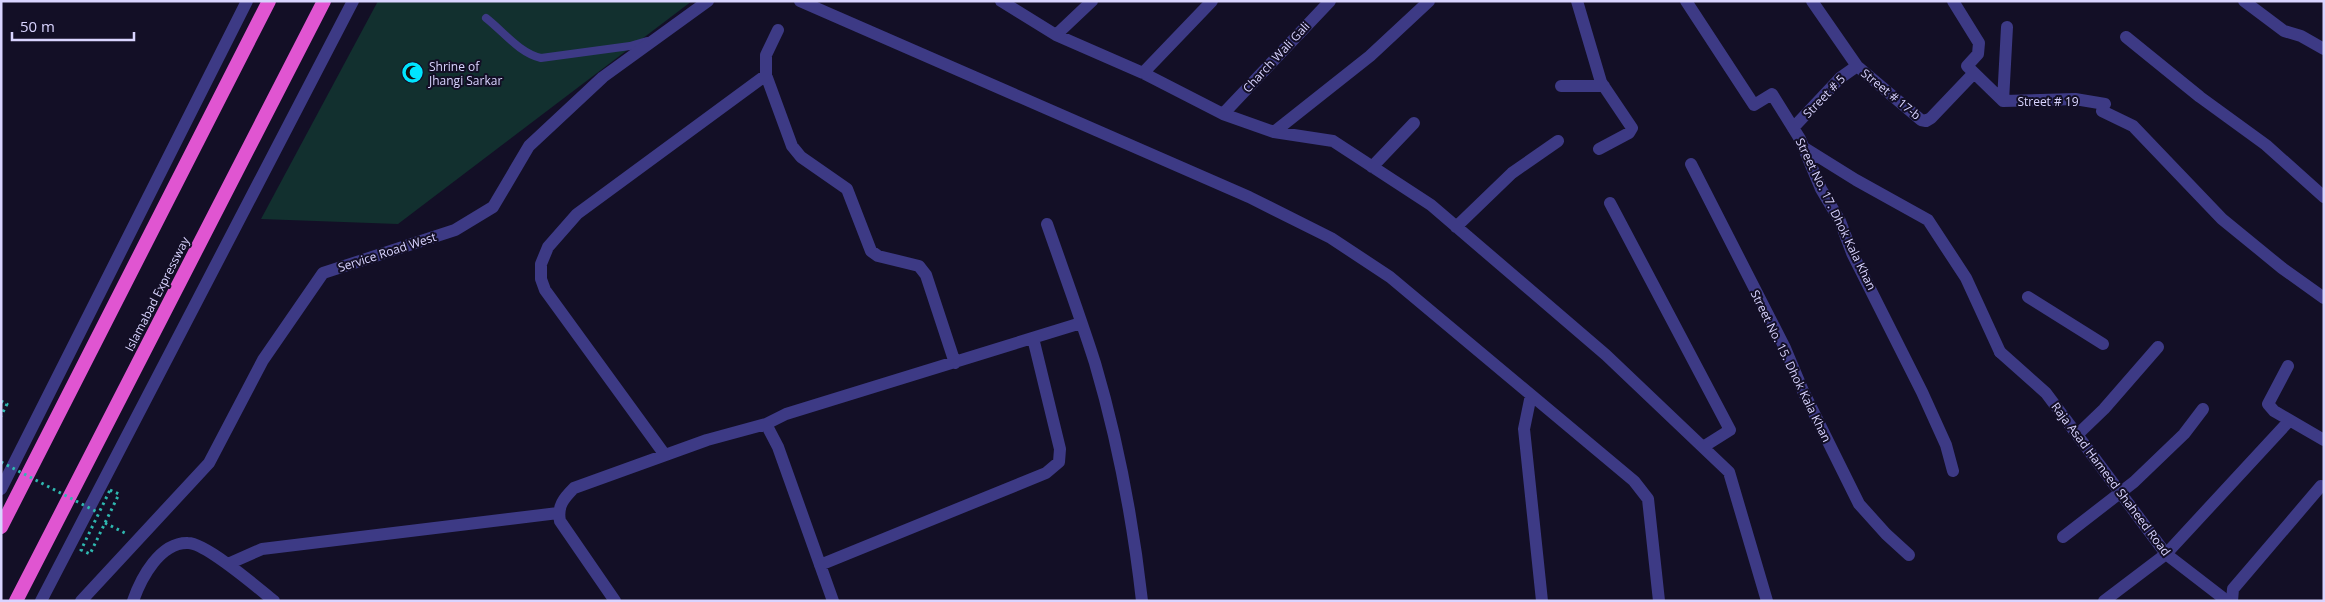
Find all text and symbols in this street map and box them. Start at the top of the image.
scale bar [12,10,135,42]
text: 50 m [20,16,55,36]
street label: Charch Wali Gali [1239,18,1313,96]
place label: Shrine of Jhangi Sarkar [428,58,502,89]
mosque icon: Shrine of Jhangi Sarkar [401,61,425,85]
street label: Street # 17-b [1858,65,1924,123]
street label: Street # 5 [1799,70,1849,121]
street label: Street # 19 [2017,93,2079,110]
street label: Street No. 17. Dhok Kala Khan [1792,135,1880,293]
street label: Service Road West [336,228,438,276]
street label: Islamabad Expressway [121,233,194,354]
street label: Street No. 15. Dhok Kala Khan [1747,287,1835,445]
street label: Raja Asad Hameed Shaheed Road [2048,399,2174,559]

